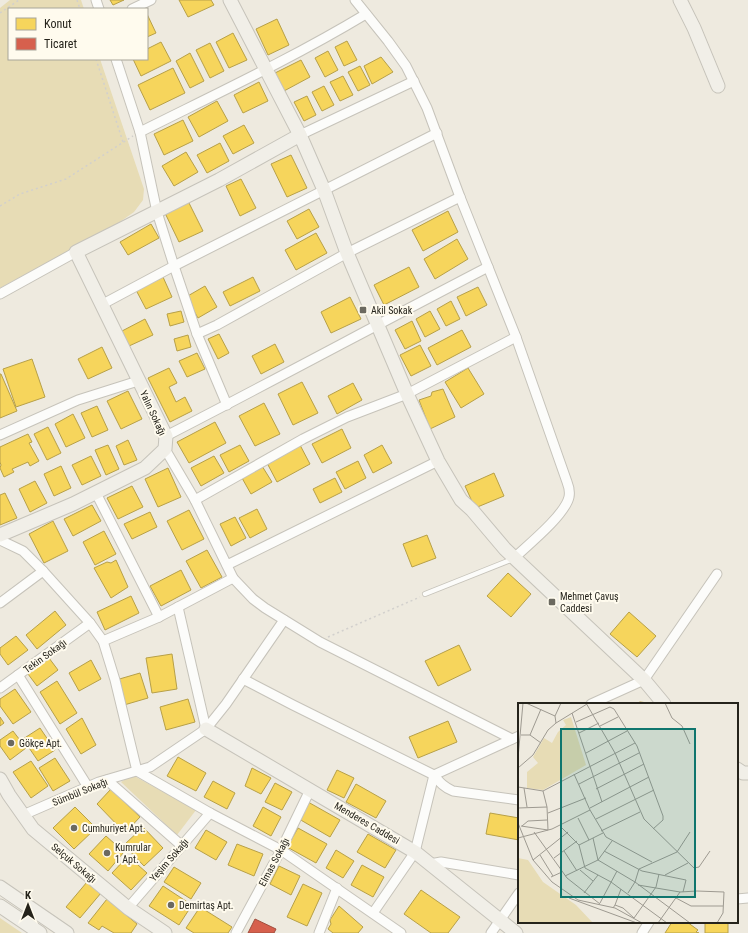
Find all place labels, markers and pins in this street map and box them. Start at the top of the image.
marker: Akil Sokak [358,305,368,315]
place label: Akil Sokak [371,305,413,316]
place label: Mehmet Çavuş Caddesi [560,591,619,614]
marker: Mehmet Çavuş Caddesi [547,597,557,607]
marker: Gökçe Apt. [6,738,16,748]
place label: Gökçe Apt. [19,738,62,749]
marker: Cumhuriyet Apt. [69,823,79,833]
place label: Cumhuriyet Apt. [82,823,145,834]
place label: Kumrular 1 Apt. [115,842,151,865]
marker: Kumrular 1 Apt. [102,848,112,858]
marker: Demirtaş Apt. [166,900,176,910]
place label: Demirtaş Apt. [179,900,233,911]

